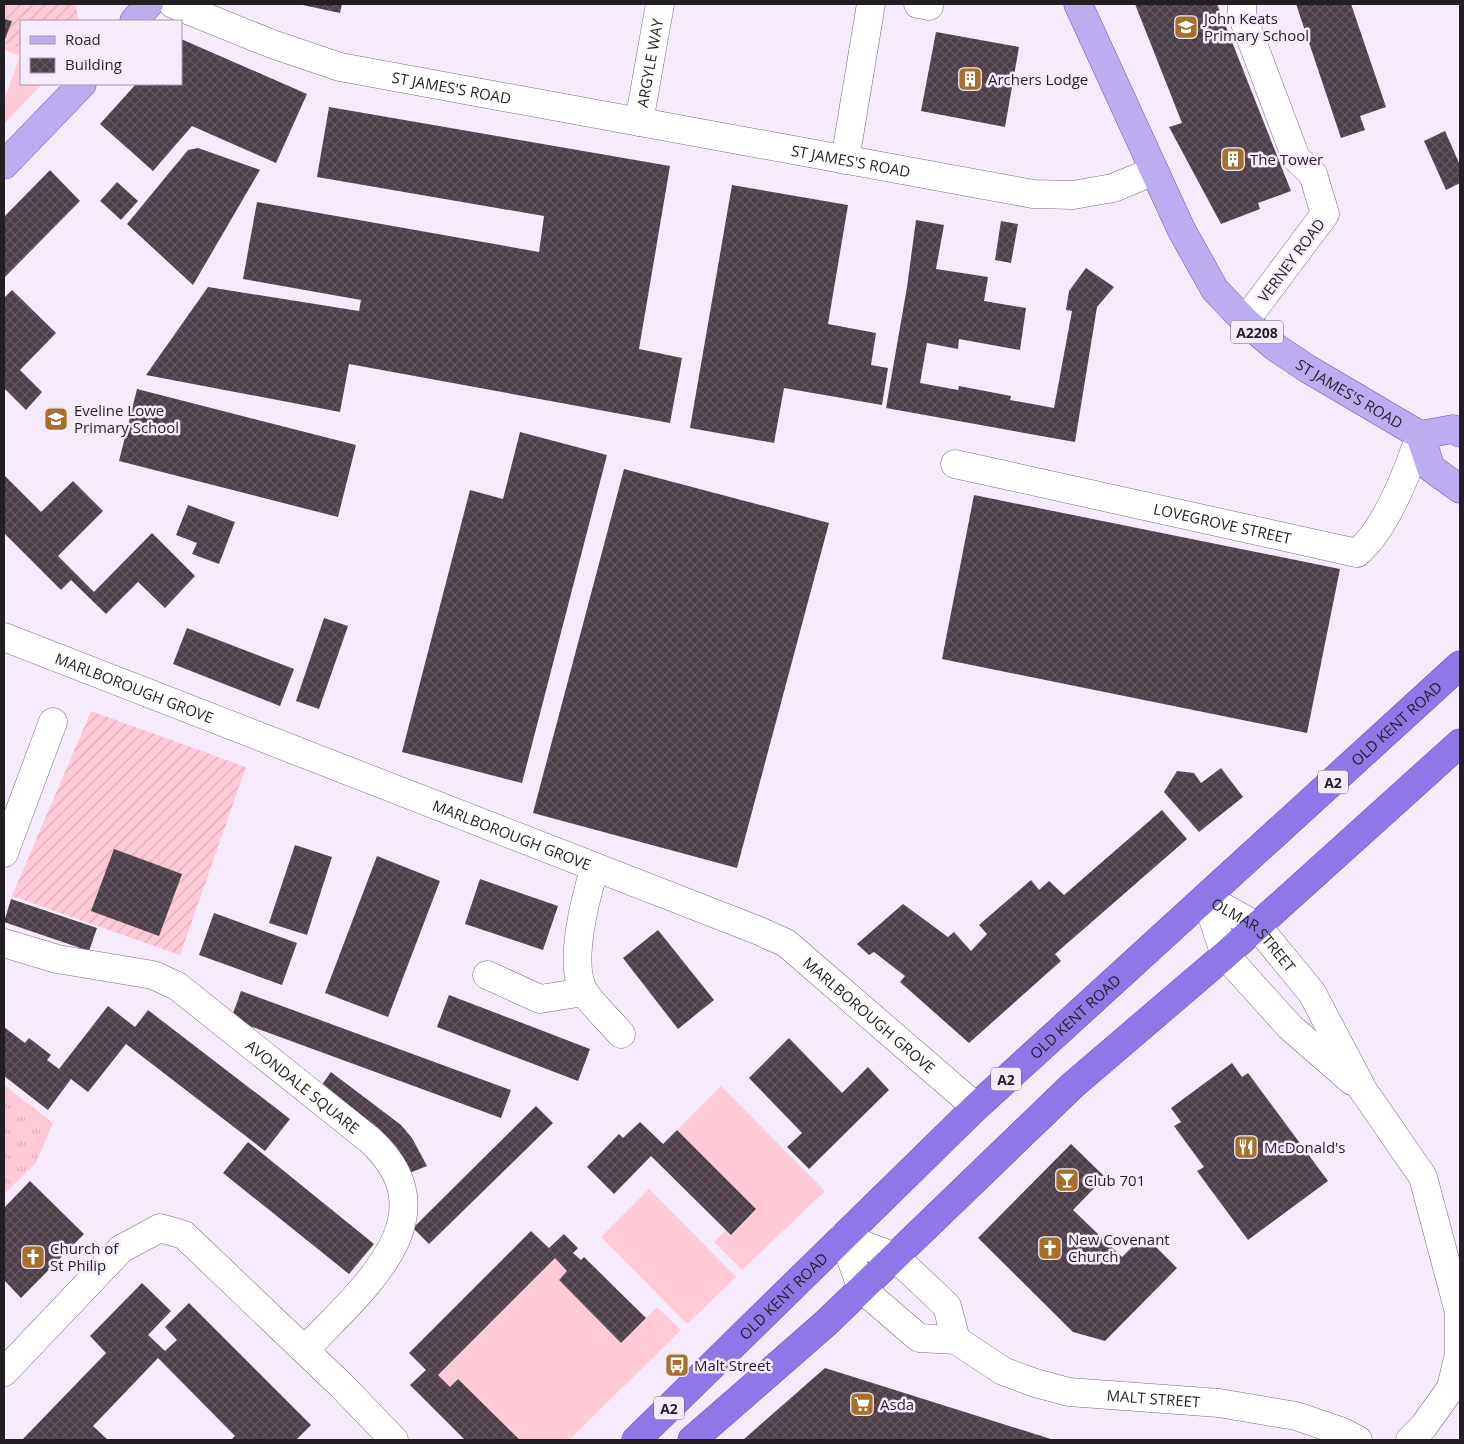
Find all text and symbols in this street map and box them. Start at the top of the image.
place label: John Keats Primary School [1202,8,1309,45]
school or university icon: John Keats Primary School [1173,14,1199,40]
street label: ARGYLE WAY [632,16,667,109]
legend [20,20,182,85]
text: Road [65,29,101,49]
text: Building [65,54,122,74]
building icon: Archers Lodge [957,66,983,92]
street label: ST JAMES'S ROAD [390,67,513,108]
place label: Archers Lodge [988,69,1088,89]
street label: ST JAMES'S ROAD [790,140,912,181]
building icon: The Tower [1220,146,1246,172]
place label: The Tower [1250,149,1323,169]
street label: VERNEY ROAD [1253,214,1329,306]
road number: A2208 [1231,321,1283,344]
street label: ST JAMES'S ROAD [1292,354,1407,433]
place label: Eveline Lowe Primary School [74,400,179,437]
school or university icon: Eveline Lowe Primary School [43,406,69,432]
street label: LOVEGROVE STREET [1152,498,1294,548]
street label: MARLBOROUGH GROVE [52,648,217,728]
street label: OLD KENT ROAD [1346,677,1446,770]
road number: A2 [1318,770,1348,794]
street label: MARLBOROUGH GROVE [430,795,594,874]
street label: OLMAR STREET [1208,893,1301,976]
street label: MARLBOROUGH GROVE [799,952,940,1078]
street label: OLD KENT ROAD [1025,970,1125,1063]
street label: AVONDALE SQUARE [242,1035,364,1138]
road number: A2 [991,1068,1021,1090]
restaurant icon: McDonald's [1233,1134,1259,1160]
place label: McDonald's [1264,1137,1346,1157]
bar icon: Club 701 [1054,1167,1080,1193]
place label: Club 701 [1084,1170,1145,1190]
place label: New Covenant Church [1068,1229,1170,1266]
church icon: New Covenant Church [1037,1235,1063,1261]
place label: Church of St Philip [50,1238,119,1275]
church icon: Church of St Philip [20,1244,46,1270]
street label: OLD KENT ROAD [735,1248,832,1344]
bus stop icon: Malt Street [664,1352,690,1378]
place label: Malt Street [694,1355,771,1375]
street label: MALT STREET [1106,1385,1202,1412]
supermarket icon: Asda [849,1391,875,1417]
place label: Asda [880,1394,914,1414]
road number: A2 [654,1396,684,1420]

